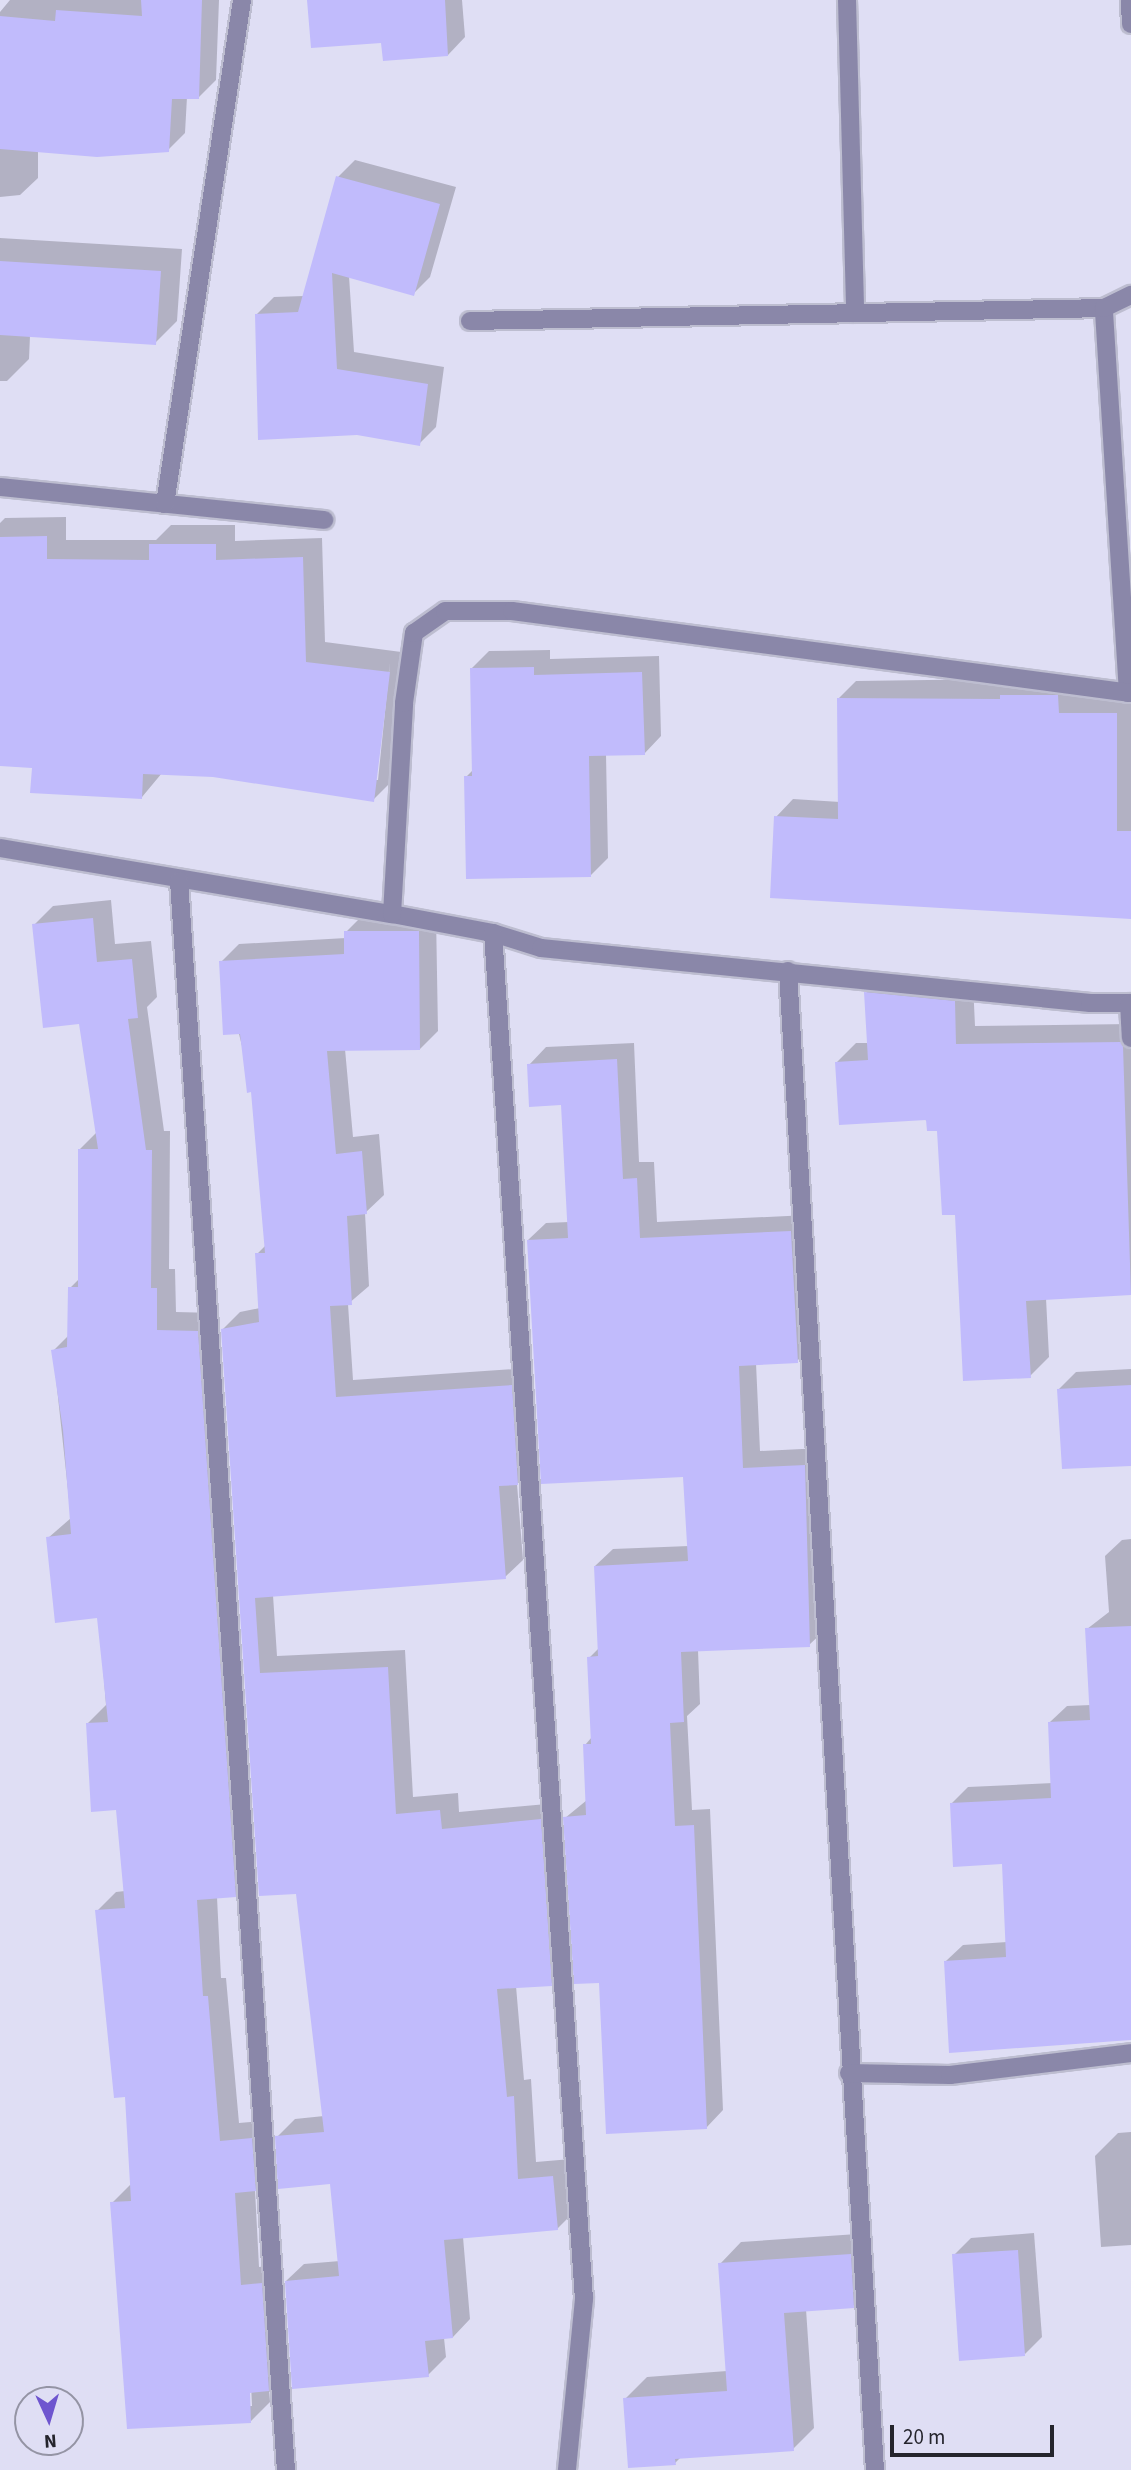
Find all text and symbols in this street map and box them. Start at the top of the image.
north arrow [14,2386,84,2456]
scale bar [893,2410,1058,2454]
text: 20 m [903,2422,945,2452]
text: N [43,2427,58,2454]

